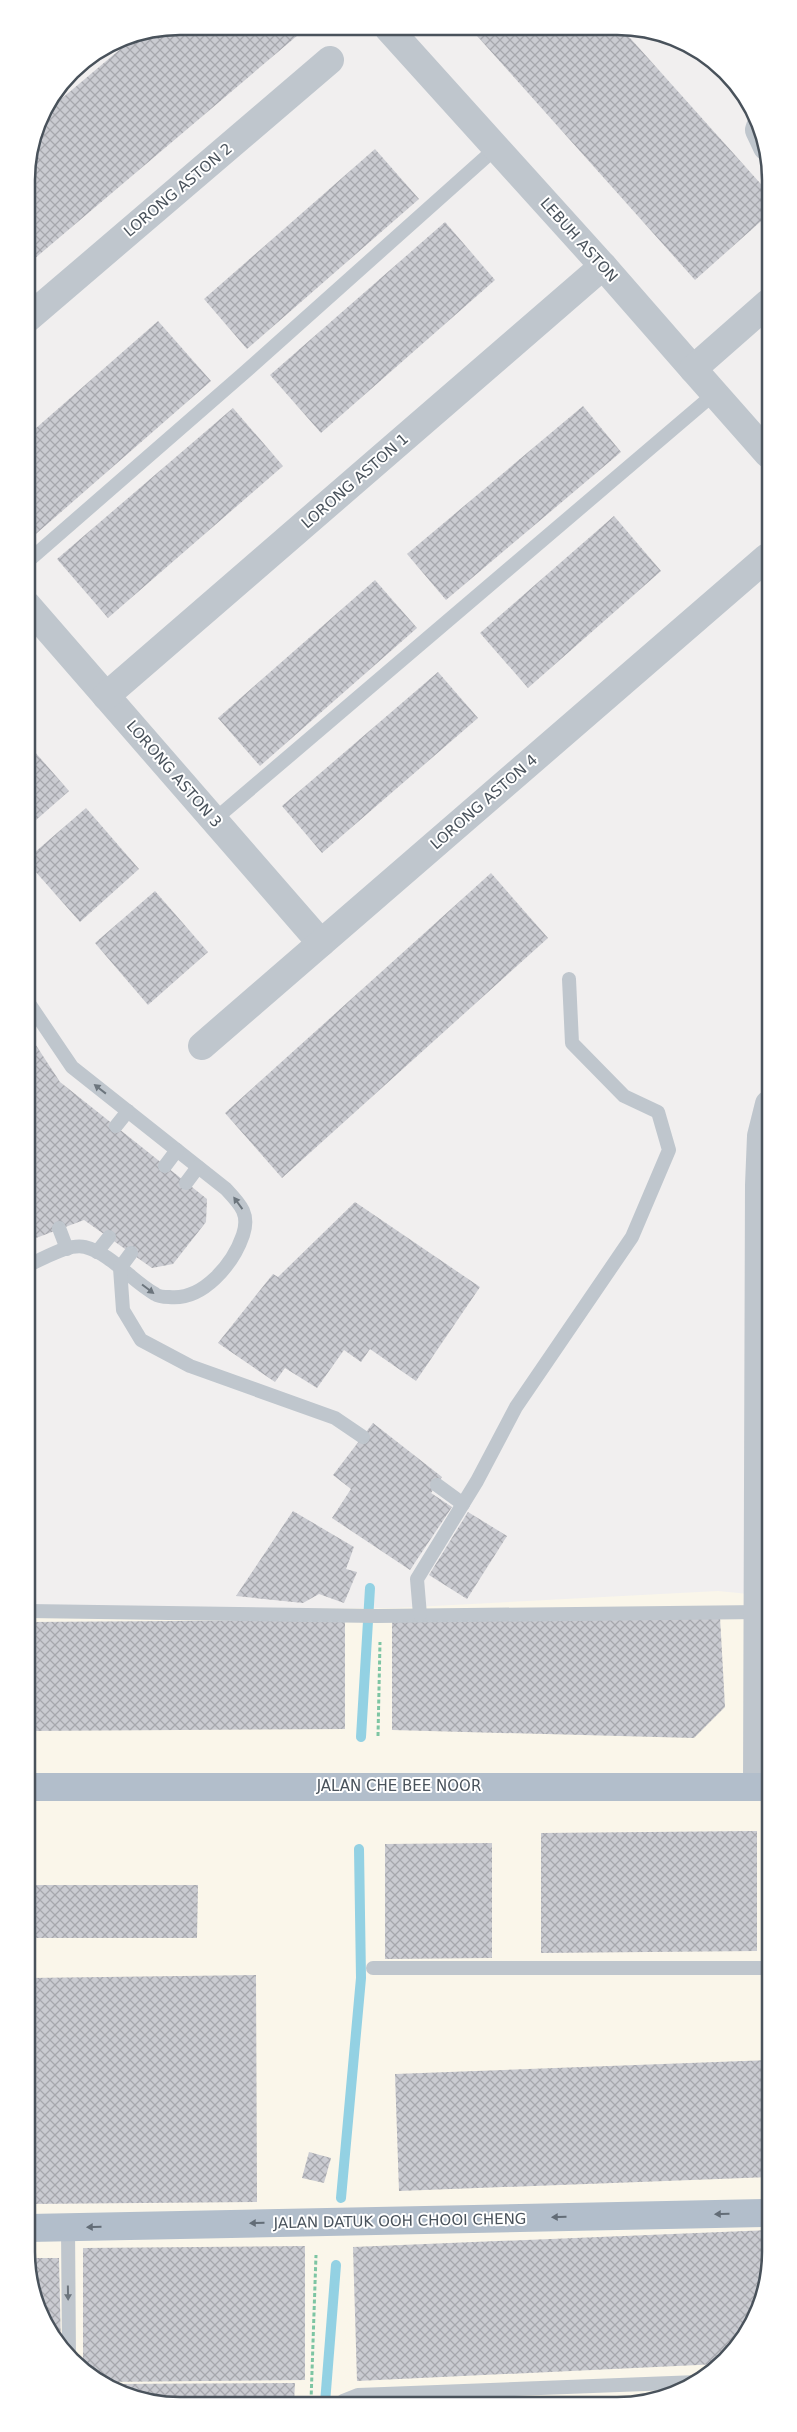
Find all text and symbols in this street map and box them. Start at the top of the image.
street label: LORONG ASTON 2 [120,139,236,241]
street label: LEBUH ASTON [536,194,622,286]
street label: LORONG ASTON 1 [298,430,412,532]
street label: LORONG ASTON 3 [123,717,225,831]
street label: LORONG ASTON 4 [427,751,541,853]
one-way arrow [94,1083,107,1094]
one-way arrow [233,1196,243,1210]
one-way arrow [141,1284,155,1294]
street label: JALAN CHE BEE NOOR [316,1777,481,1795]
street label: JALAN DATUK OOH CHOOI CHENG [272,2210,527,2232]
one-way arrow [713,2210,729,2218]
one-way arrow [551,2214,567,2222]
one-way arrow [248,2220,264,2228]
one-way arrow [86,2223,102,2231]
one-way arrow [64,2286,72,2302]

